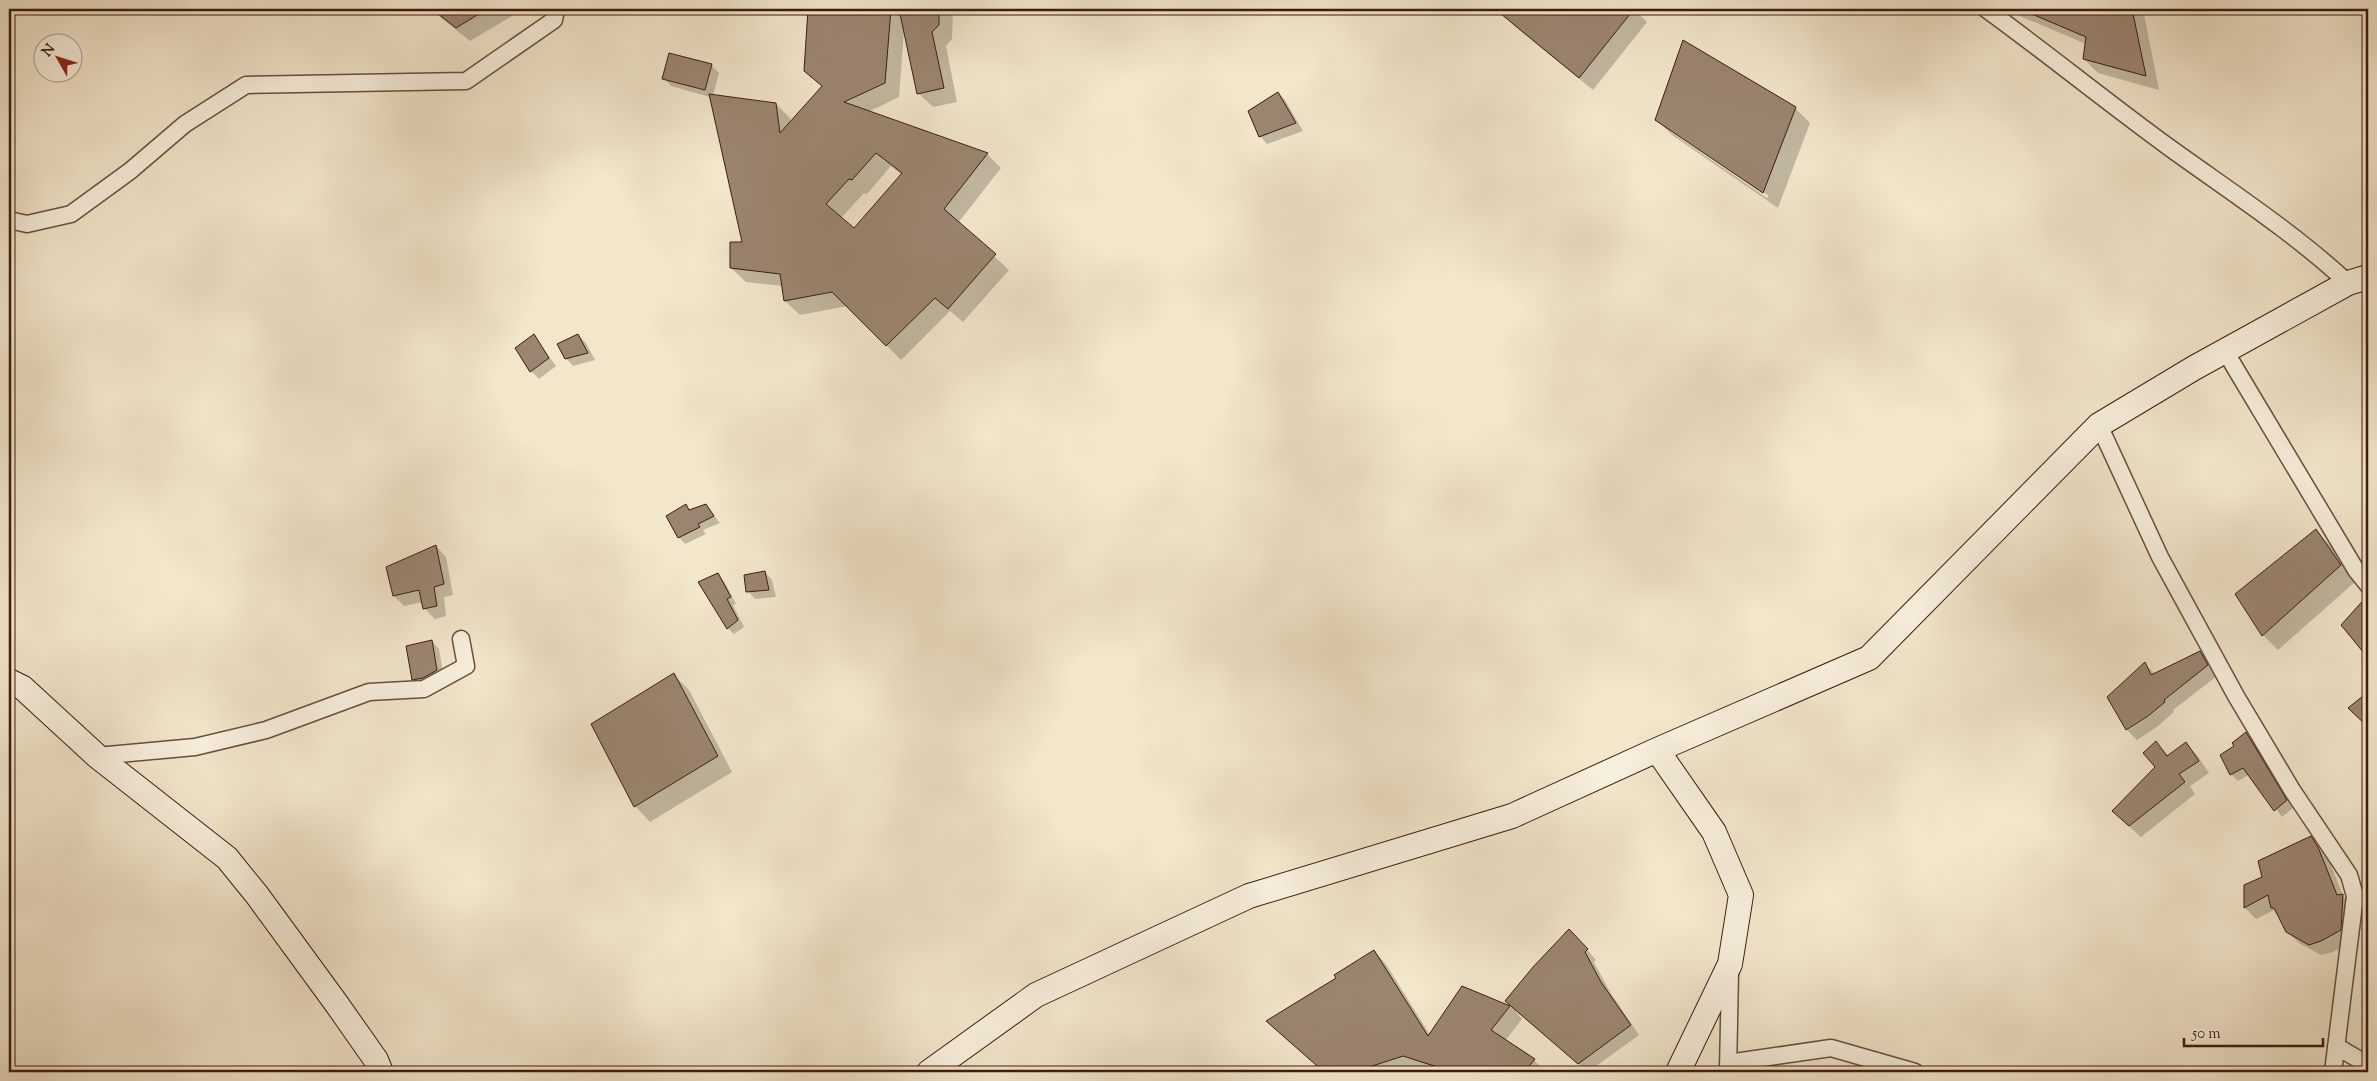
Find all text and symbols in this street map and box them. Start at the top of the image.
north arrow [32,32,82,82]
text: N [38,40,61,62]
scale bar [2184,1016,2323,1048]
text: 50 m [2191,1024,2221,1045]

